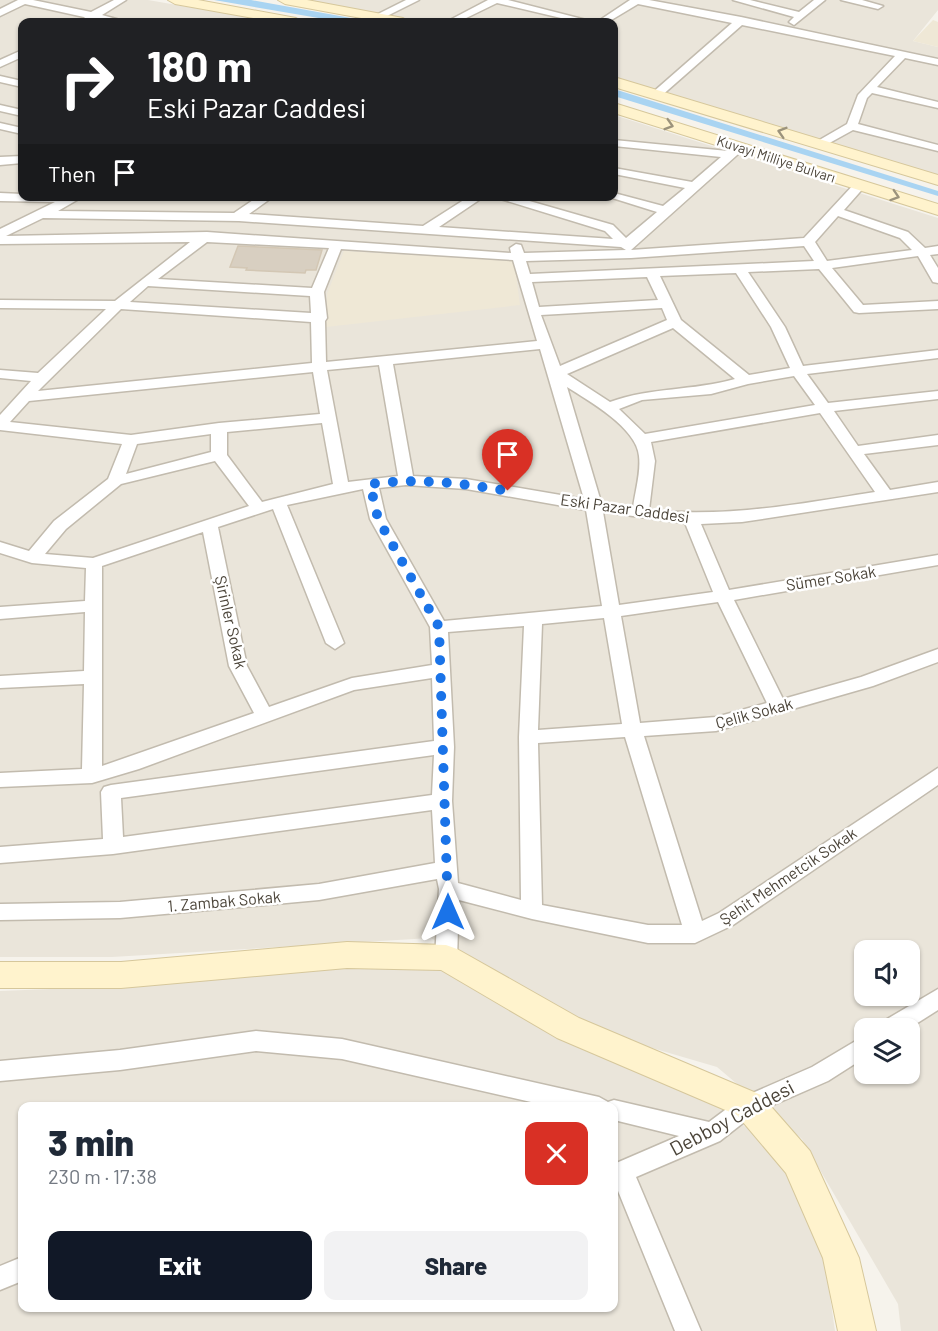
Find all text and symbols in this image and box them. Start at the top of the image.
text: 180 m [147,40,252,90]
icon: right [48,42,126,120]
text: Eski Pazar Caddesi [147,91,366,123]
one-way arrow [663,118,674,130]
one-way arrow [777,127,787,139]
street label: Kuvayi Milliye Bulvarı [715,131,838,186]
icon: arrive [108,156,141,189]
text: Then [48,160,96,186]
one-way arrow [889,189,900,202]
pin [482,429,533,491]
icon: arrive [491,438,524,471]
street label: Eski Pazar Caddesi [559,489,691,526]
street label: Sümer Sokak [785,561,877,594]
street label: Şirinler Sokak [212,573,251,670]
street label: Çelik Sokak [713,693,795,732]
street label: Şehit Mehmetcik Sokak [716,823,860,928]
position arrow [416,880,480,944]
street label: 1. Zambak Sokak [167,886,281,915]
map controls [854,940,920,1084]
button: sound [854,940,920,1006]
button: layers [854,1018,920,1084]
street label: Debboy Caddesi [665,1074,798,1160]
text: 3 min [48,1120,134,1163]
button: close [525,1122,588,1185]
text: 230 m · 17:38 [48,1164,157,1188]
button: Exit [48,1231,312,1300]
button: Share [324,1231,588,1300]

